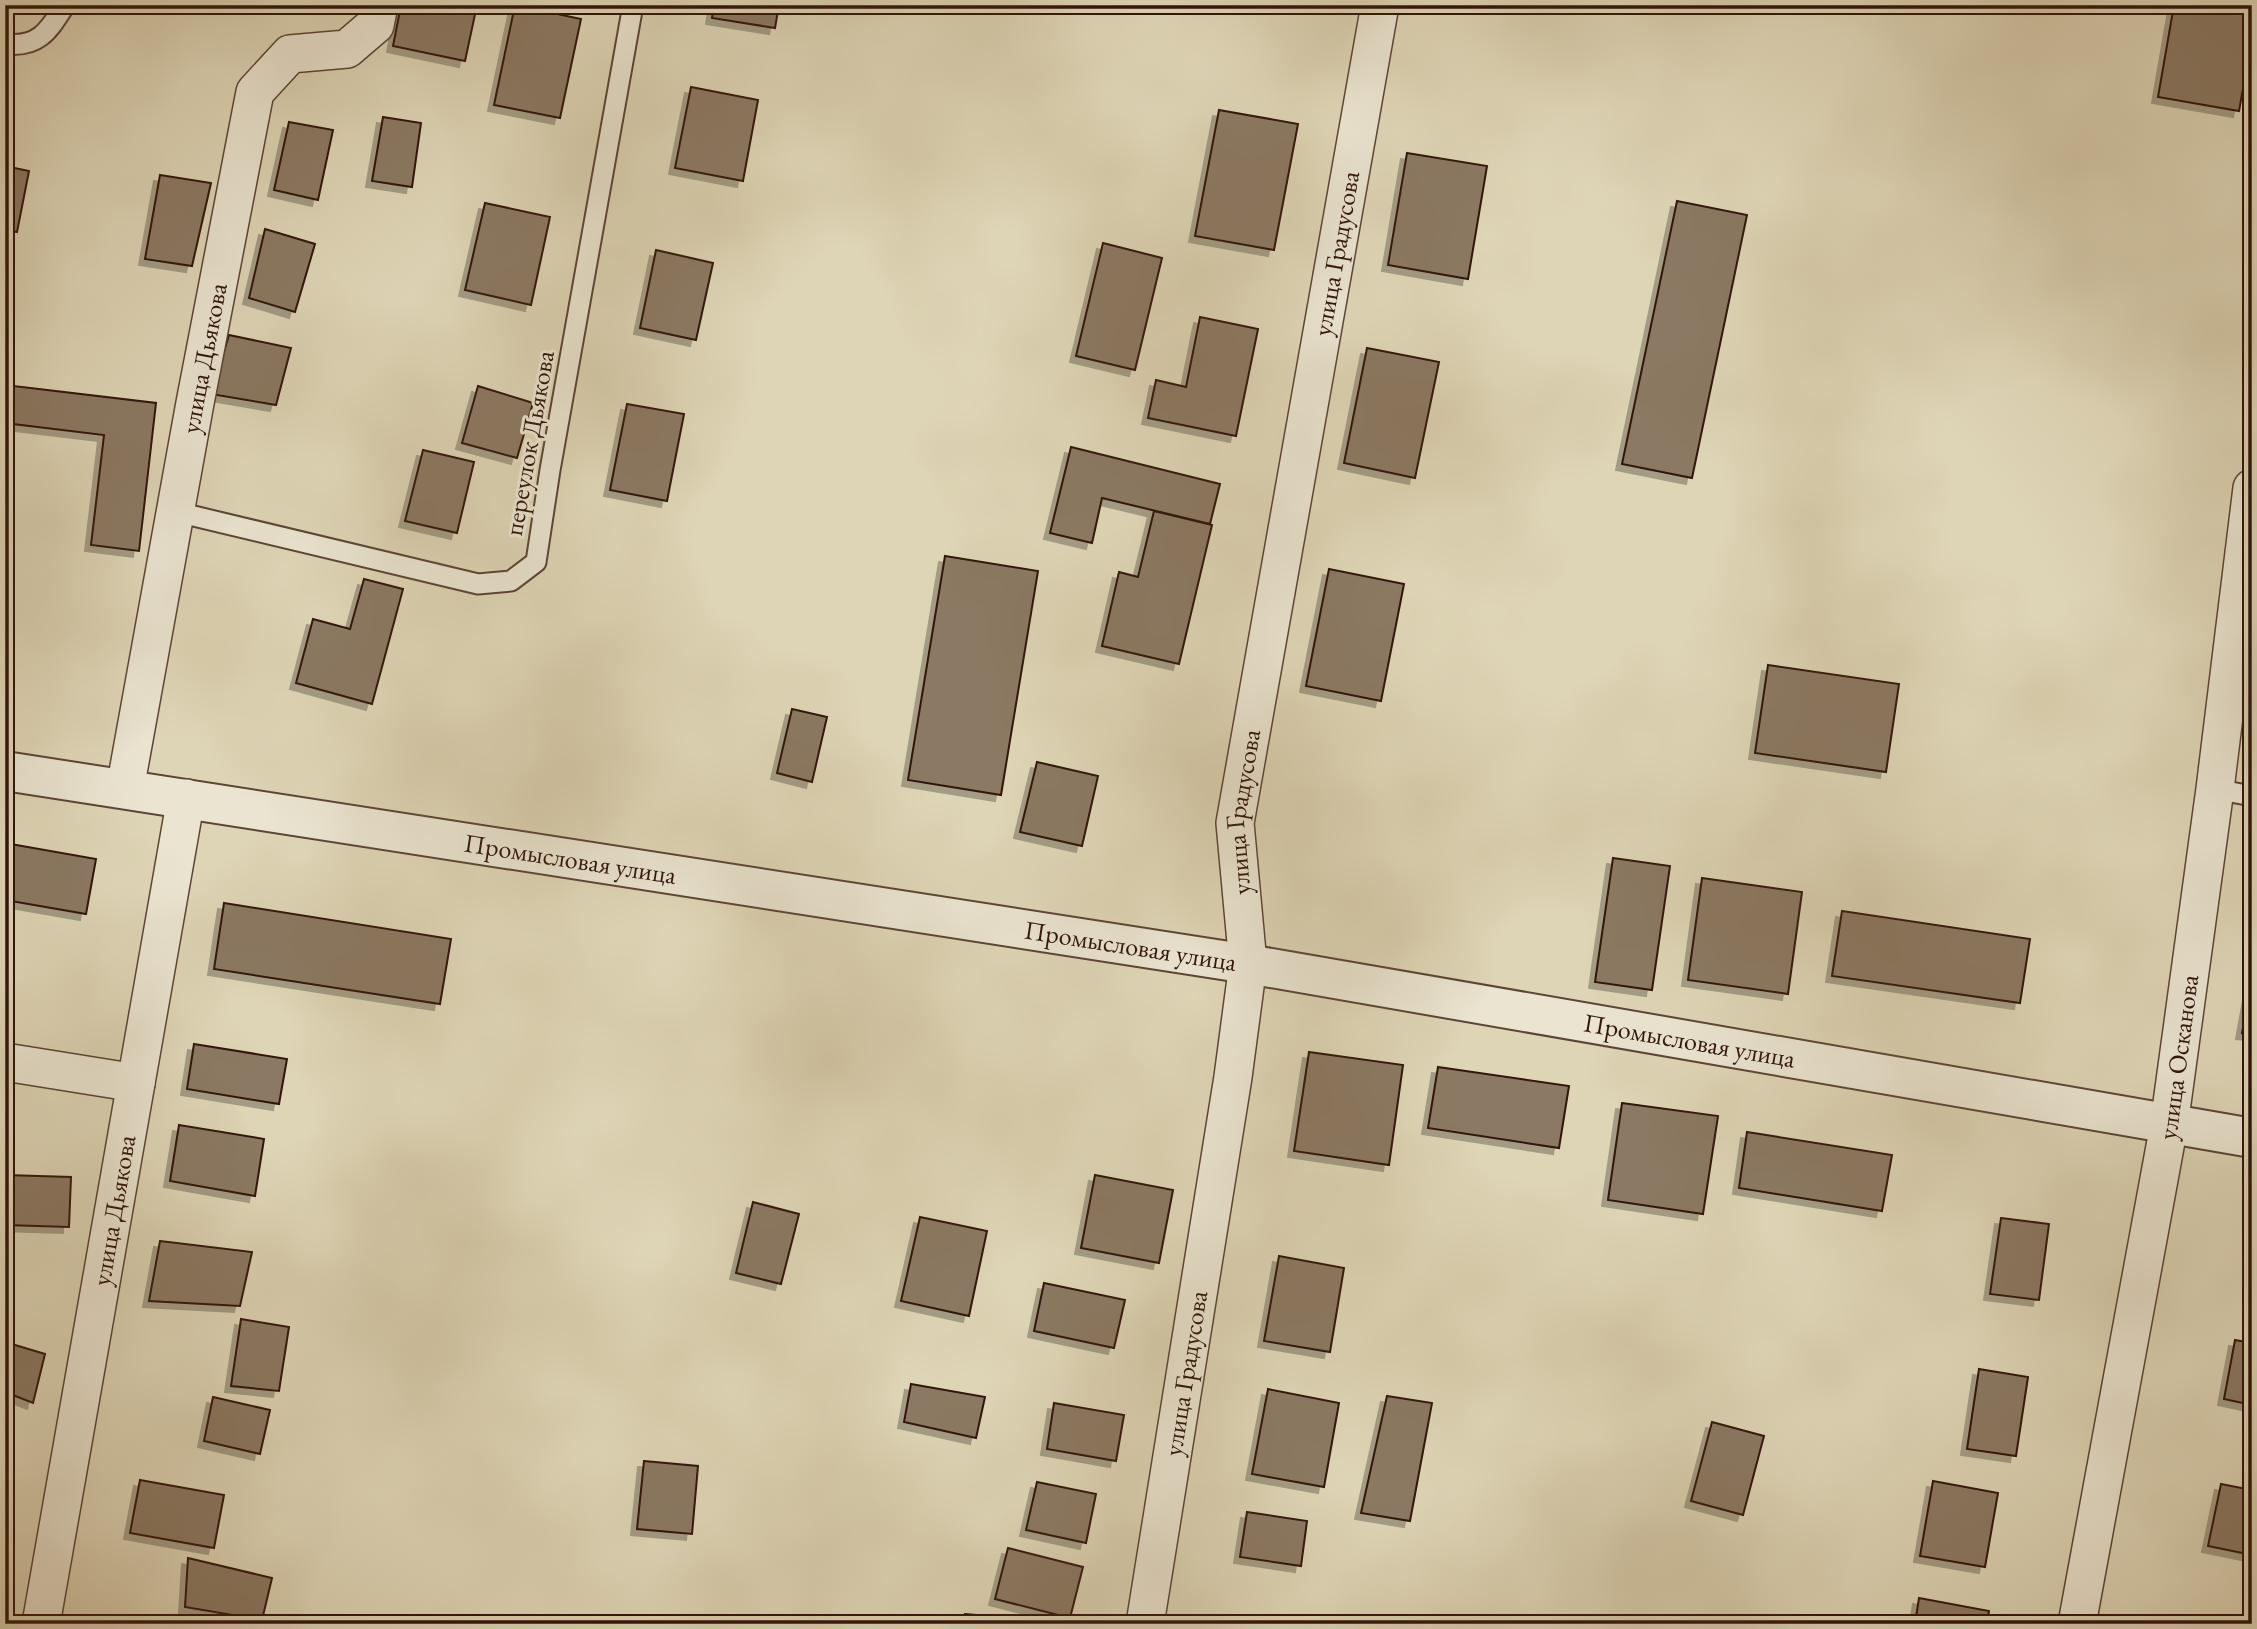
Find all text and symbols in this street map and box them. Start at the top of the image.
street label: улица Градусова [1305,168,1367,339]
street label: улица Дьякова [173,279,235,436]
street label: переулок Дьякова [496,347,562,538]
street label: улица Градусова [1217,726,1268,896]
street label: Промысловая улица [462,826,679,892]
street label: Промысловая улица [1022,913,1240,979]
street label: улица Осканова [2150,972,2207,1142]
street label: Промысловая улица [1581,1005,1799,1076]
street label: улица Дьякова [84,1132,144,1288]
street label: улица Градусова [1155,1287,1215,1458]

